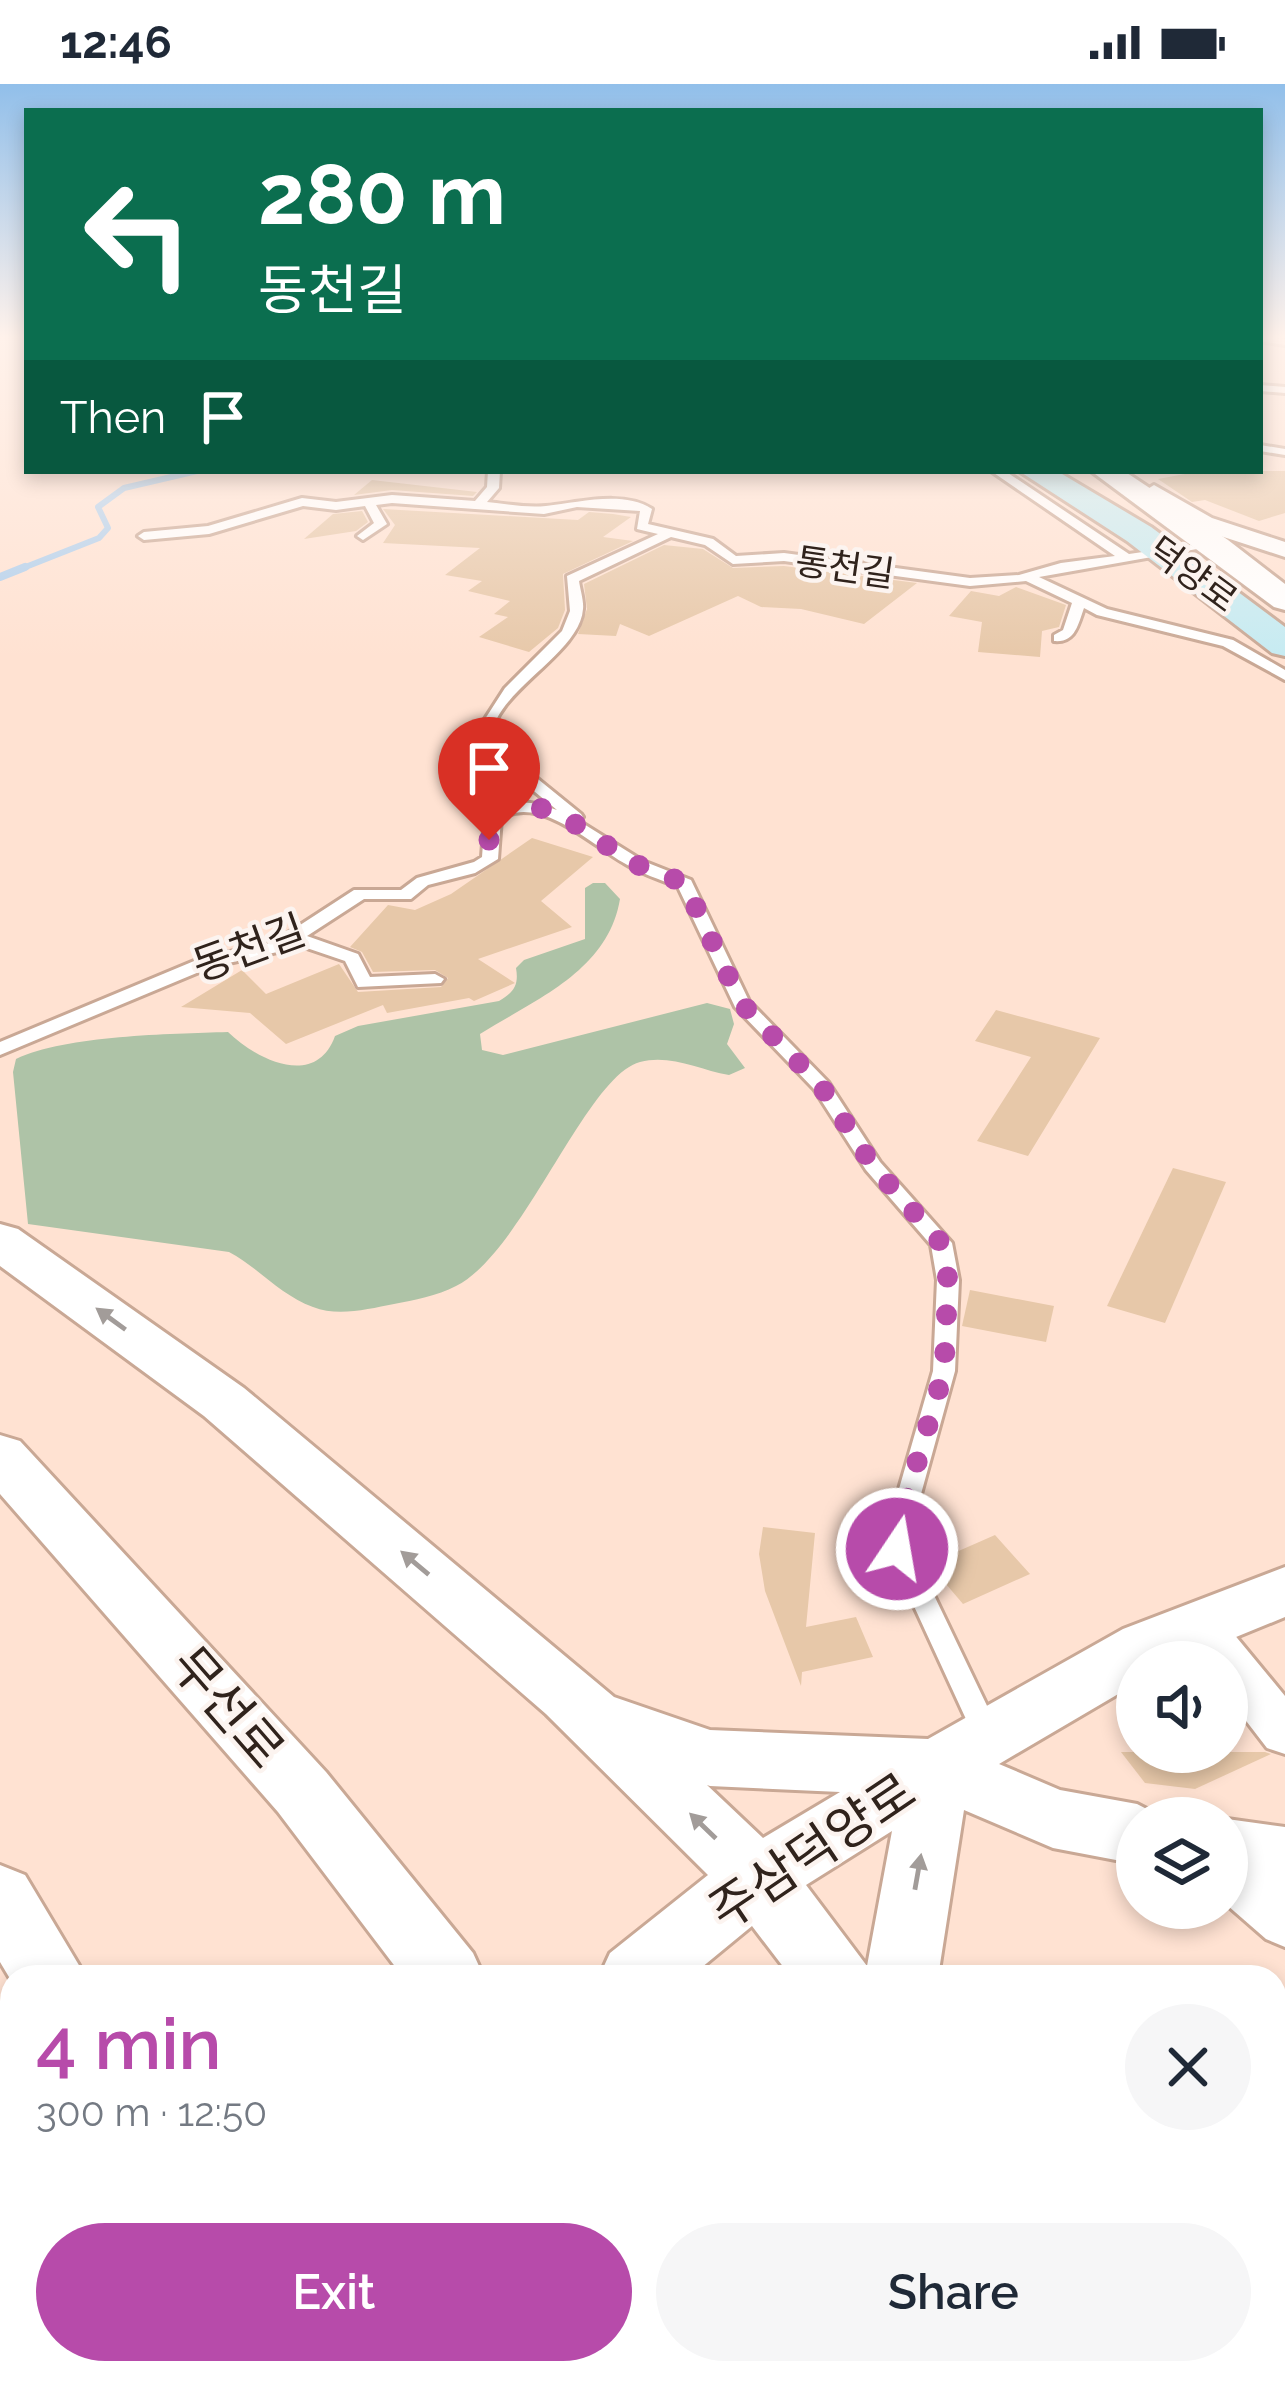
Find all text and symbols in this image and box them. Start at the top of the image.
text: 12:46 [60,16,172,69]
text: 280 m [258,145,506,244]
icon: left [60,156,216,312]
text: 동천길 [258,258,407,322]
icon: arrive [190,384,256,450]
text: Then [60,391,166,444]
street label: 덕양로 [1140,528,1246,620]
street label: 통천길 [793,539,897,595]
pin [438,717,540,840]
icon: arrive [456,735,522,801]
street label: 동천길 [186,905,312,991]
one-way arrow [95,1308,127,1331]
position arrow [834,1486,960,1612]
one-way arrow [400,1551,430,1577]
street label: 무선로 [159,1634,297,1780]
map controls [1116,1641,1248,1929]
button: sound [1116,1641,1248,1773]
street label: 주삼덕양로 [698,1761,926,1941]
button: layers [1116,1797,1248,1929]
one-way arrow [689,1812,718,1840]
one-way arrow [909,1853,928,1891]
text: 4 min [36,2001,222,2086]
button: close [1125,2004,1251,2130]
text: 300 m · 12:50 [36,2089,267,2135]
button: Exit [36,2223,632,2361]
button: Share [656,2223,1251,2361]

